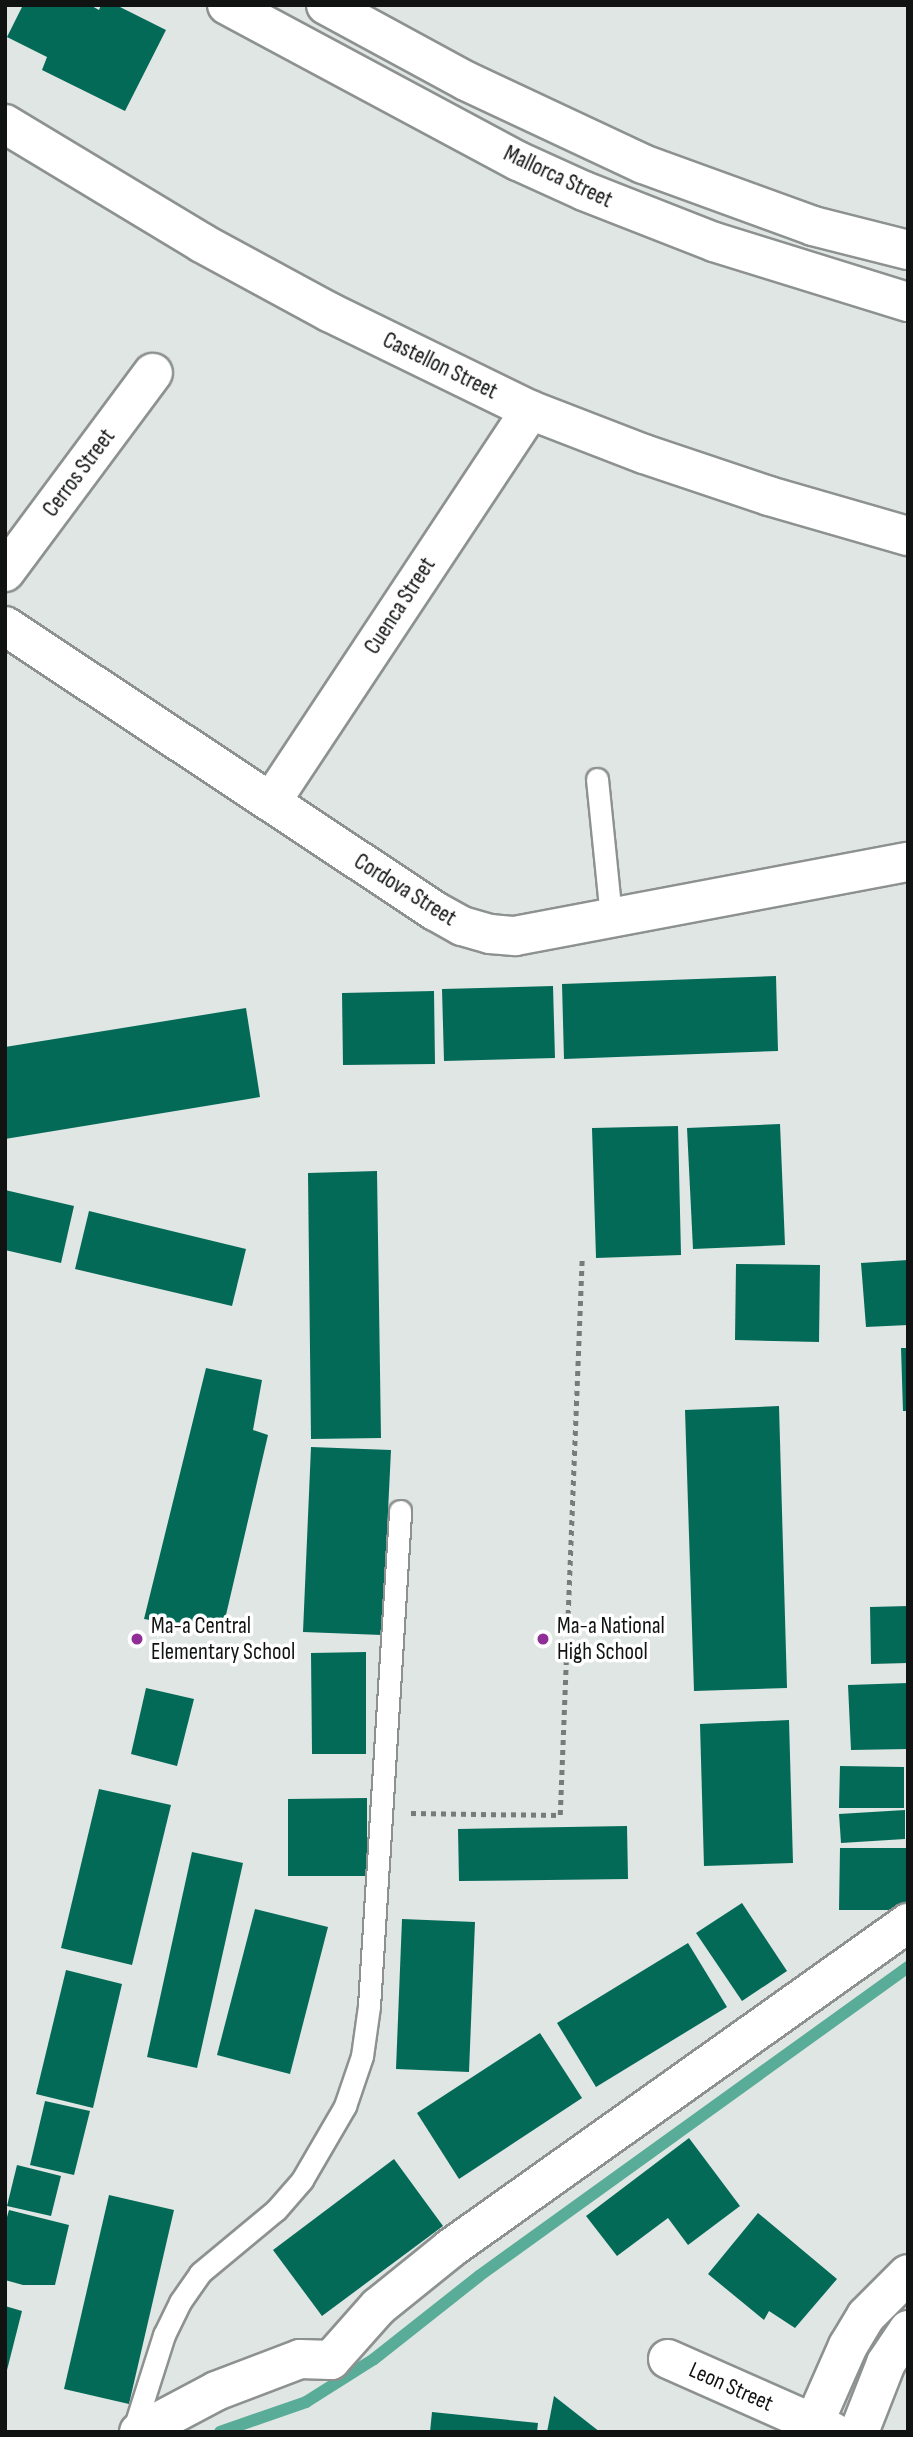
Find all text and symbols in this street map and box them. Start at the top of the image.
street label: Mallorca Street [499,140,617,214]
street label: Castellon Street [378,326,502,406]
street label: Cerros Street [37,424,121,522]
street label: Cuenca Street [359,552,441,660]
street label: Cordova Street [349,848,461,932]
place label: Ma-a Central Elementary School [151,1612,295,1666]
place label: Ma-a National High School [557,1612,665,1666]
marker: Ma-a Central Elementary School [129,1631,145,1647]
marker: Ma-a National High School [535,1631,551,1647]
street label: Leon Street [685,2356,777,2418]

